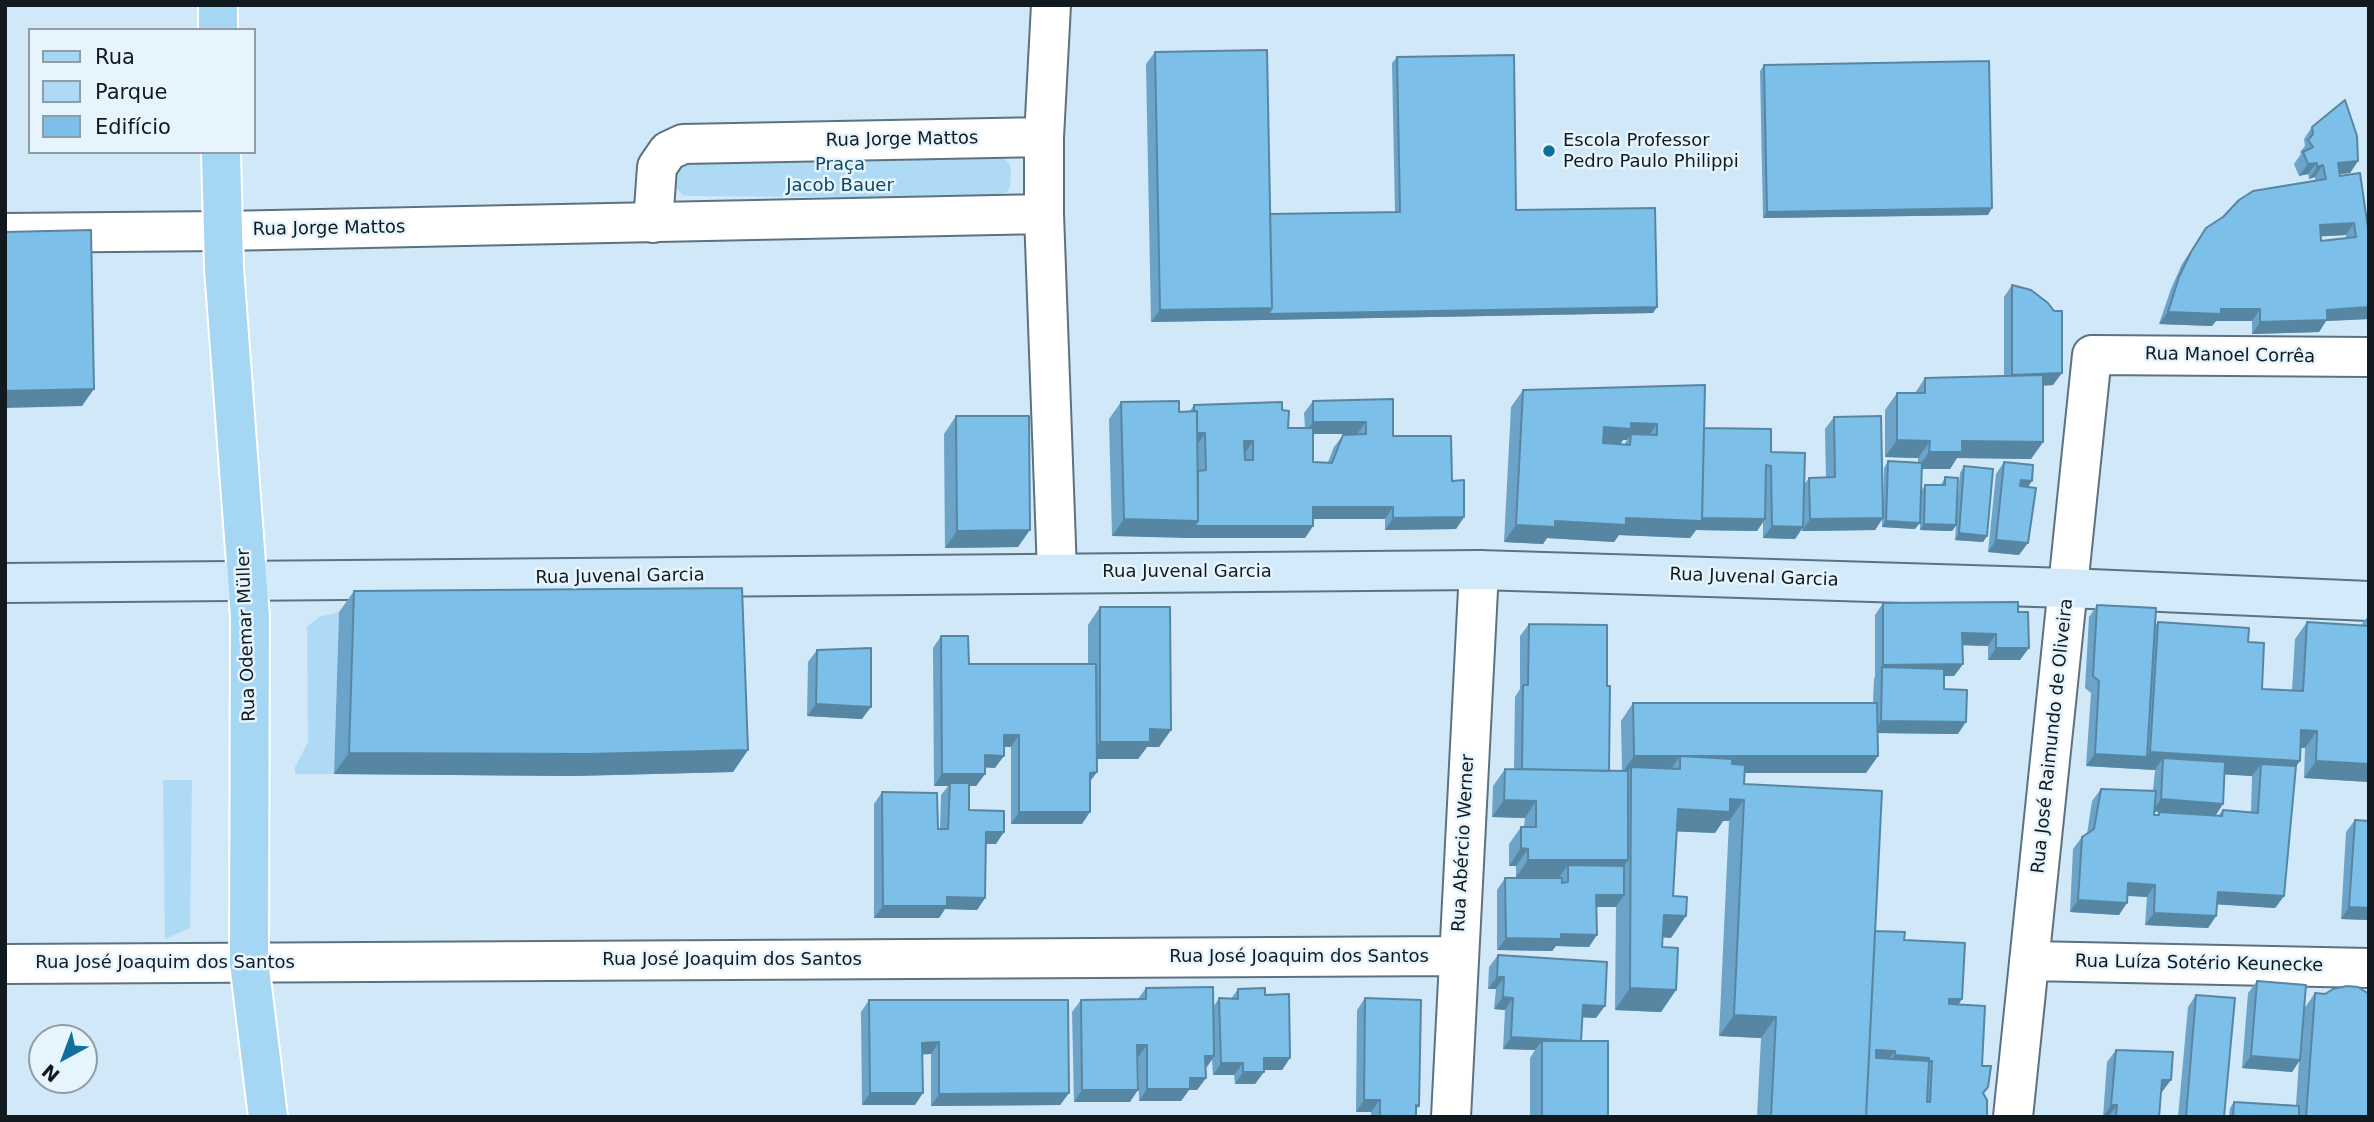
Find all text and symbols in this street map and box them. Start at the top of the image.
legend [28,28,256,154]
text: Rua [95,45,135,69]
text: Parque [95,80,167,104]
text: Edifício [95,115,171,139]
street label: Rua Jorge Mattos [826,128,978,152]
place label: Escola Professor Pedro Paulo Philippi [1563,130,1739,172]
marker: Escola Professor Pedro Paulo Philippi [1541,143,1557,159]
park label: Praça Jacob Bauer [786,154,894,196]
street label: Rua Jorge Mattos [253,217,405,241]
street label: Rua Manoel Corrêa [2145,344,2315,368]
street label: Rua Odemar Müller [233,548,261,722]
street label: Rua Juvenal Garcia [1102,561,1272,583]
street label: Rua Juvenal Garcia [1669,564,1839,592]
street label: Rua Juvenal Garcia [535,565,705,589]
street label: Rua José Raimundo de Oliveira [2028,597,2078,875]
street label: Rua Abércio Werner [1449,754,1479,932]
street label: Rua José Joaquim dos Santos [1169,946,1429,968]
street label: Rua José Joaquim dos Santos [602,949,862,971]
street label: Rua Luíza Sotério Keunecke [2075,951,2323,977]
street label: Rua José Joaquim dos Santos [35,952,295,974]
north arrow [28,1024,98,1094]
text: N [37,1060,64,1087]

